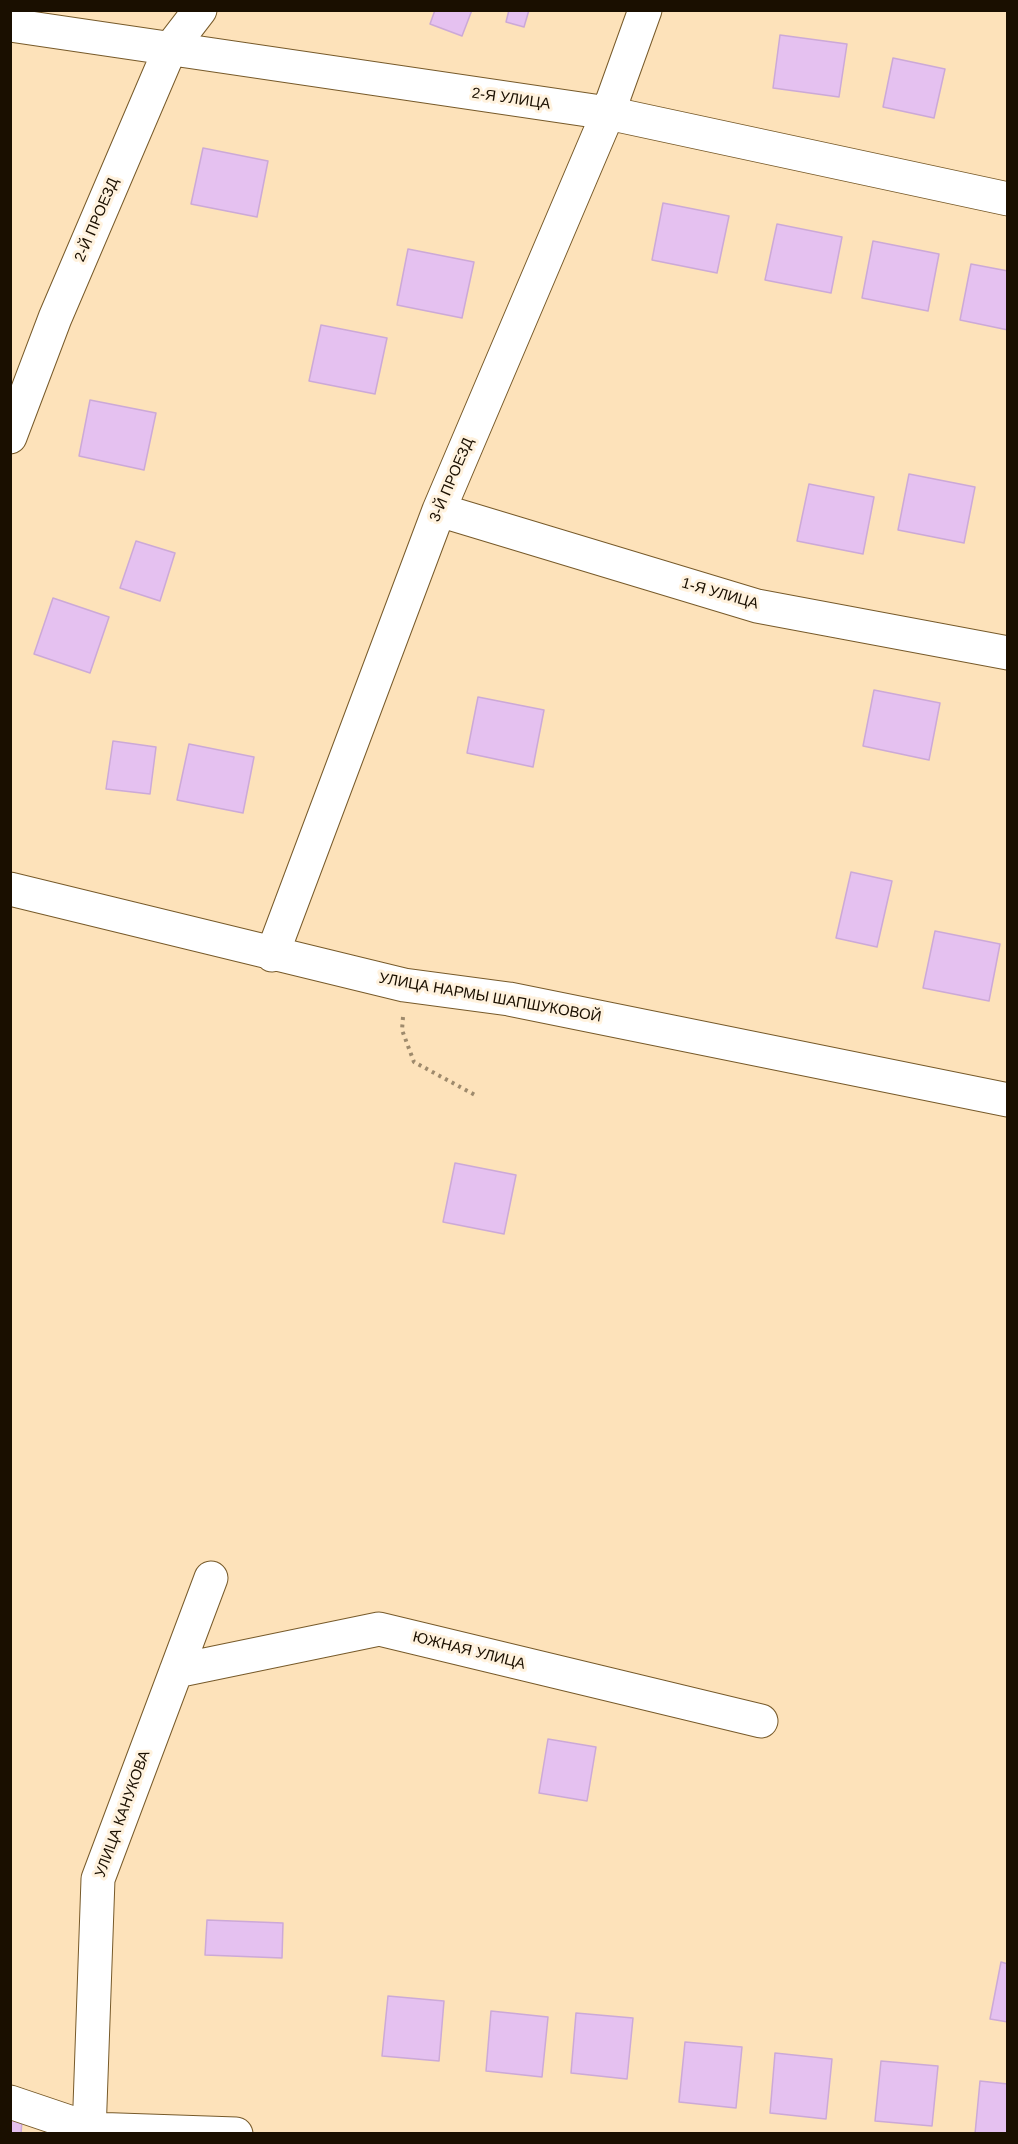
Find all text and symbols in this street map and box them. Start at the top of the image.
street label: 2-Я УЛИЦА [471,85,551,113]
street label: 2-Й ПРОЕЗД [71,175,123,265]
street label: 3-Й ПРОЕЗД [426,435,478,525]
street label: 1-Я УЛИЦА [680,574,760,614]
street label: УЛИЦА НАРМЫ ШАПШУКОВОЙ [377,970,603,1026]
street label: ЮЖНАЯ УЛИЦА [411,1628,527,1674]
street label: УЛИЦА КАНУКОВА [92,1748,154,1880]

